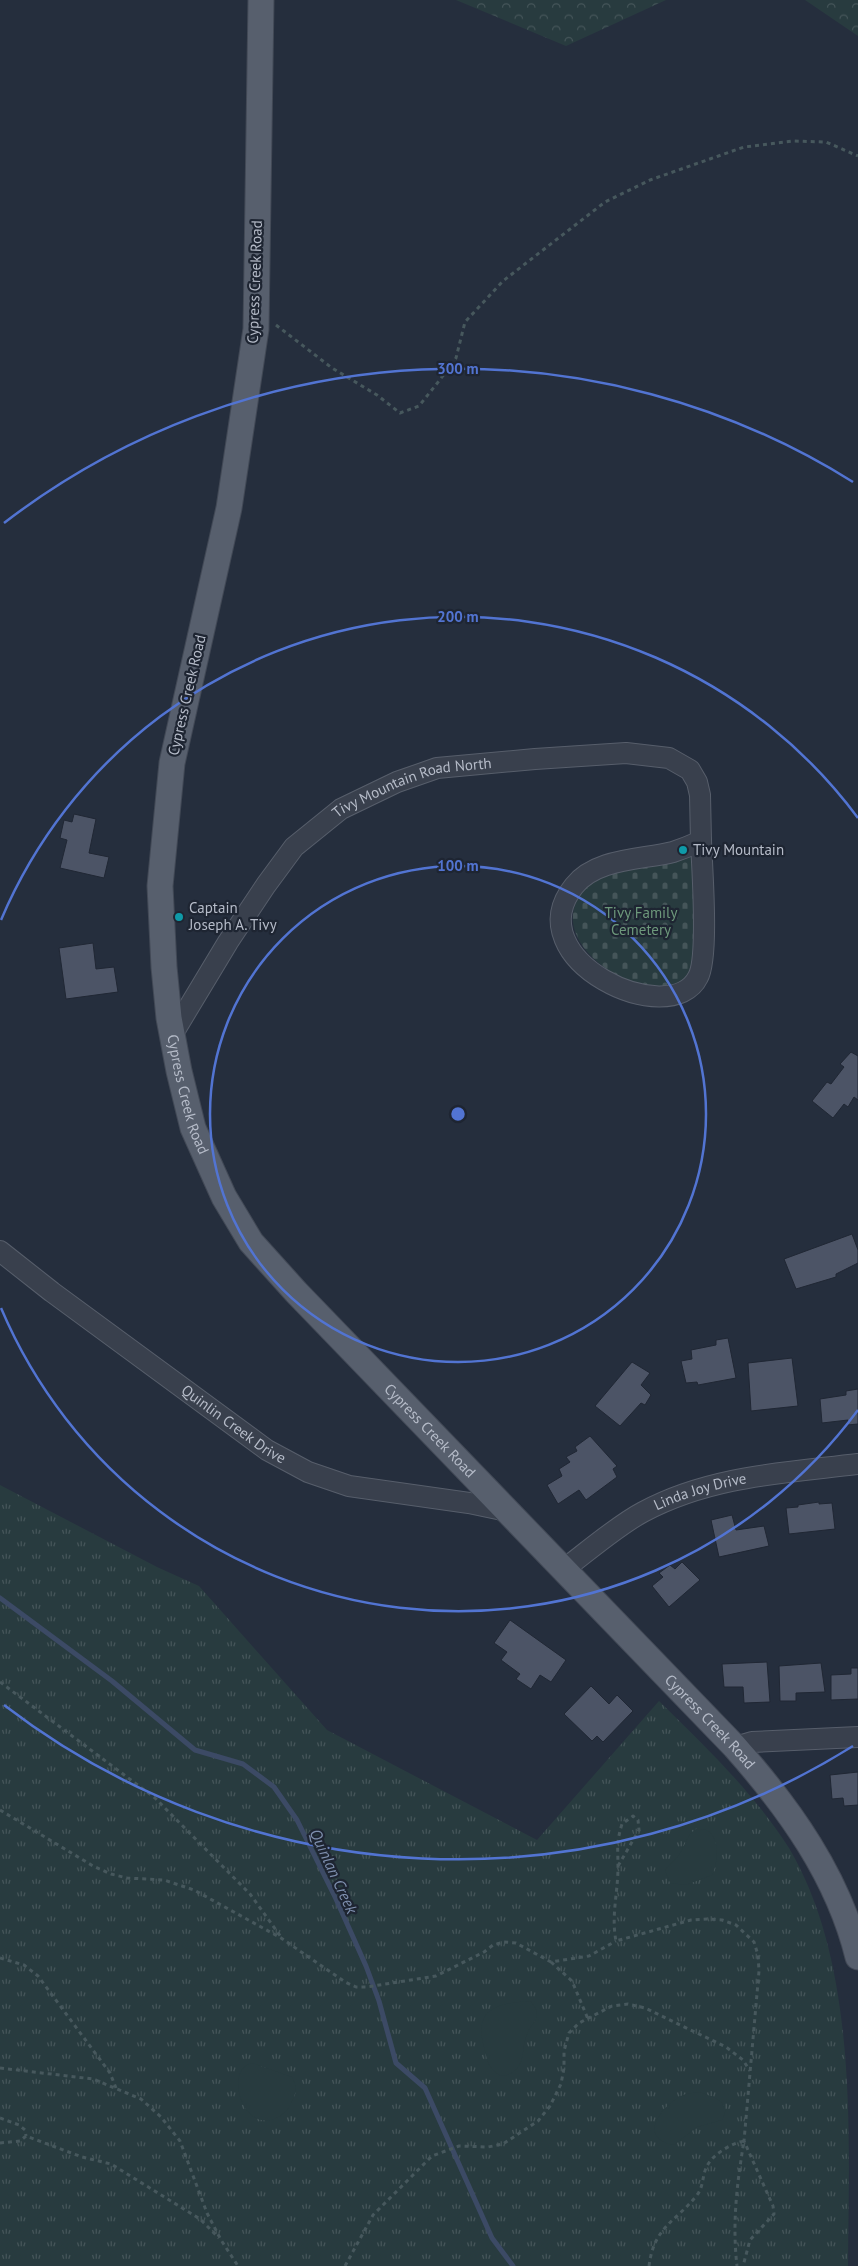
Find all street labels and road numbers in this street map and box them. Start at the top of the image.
street label: Cypress Creek Road [243,220,266,344]
street label: Cypress Creek Road [163,633,210,757]
street label: Tivy Mountain Road North [328,753,492,821]
street label: Cypress Creek Road [163,1033,214,1157]
street label: Cypress Creek Road [380,1379,480,1481]
street label: Quinlin Creek Drive [178,1380,289,1467]
street label: Linda Joy Drive [651,1468,748,1514]
street label: Cypress Creek Road [661,1670,760,1773]

